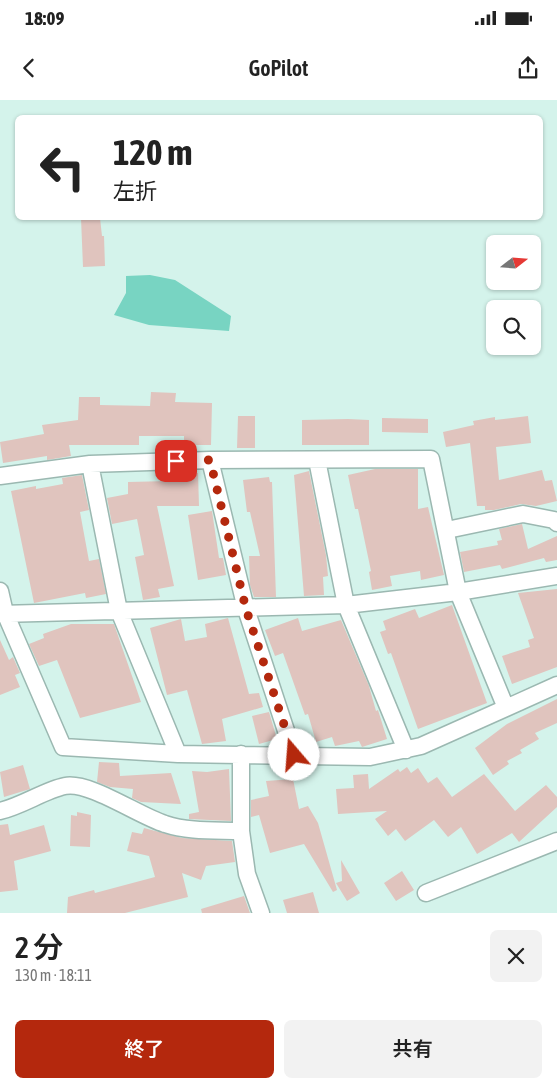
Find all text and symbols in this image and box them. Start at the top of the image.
text: 18:09 [25,7,64,29]
icon: back [15,54,43,82]
icon: share [514,54,542,82]
text: GoPilot [249,55,308,81]
text: 120 m [113,132,192,172]
icon: left [30,135,95,200]
text: 左折 [113,178,157,204]
north arrow [486,235,541,290]
map controls [486,235,541,355]
button: search [486,300,541,355]
pin [155,440,197,482]
icon: arrive [162,447,190,475]
position arrow [267,728,319,780]
text: 2 分 [15,930,63,964]
button: close [490,930,542,982]
text: 130 m · 18:11 [15,966,92,984]
button: 終了 [15,1020,274,1078]
button: 共有 [284,1020,542,1078]

